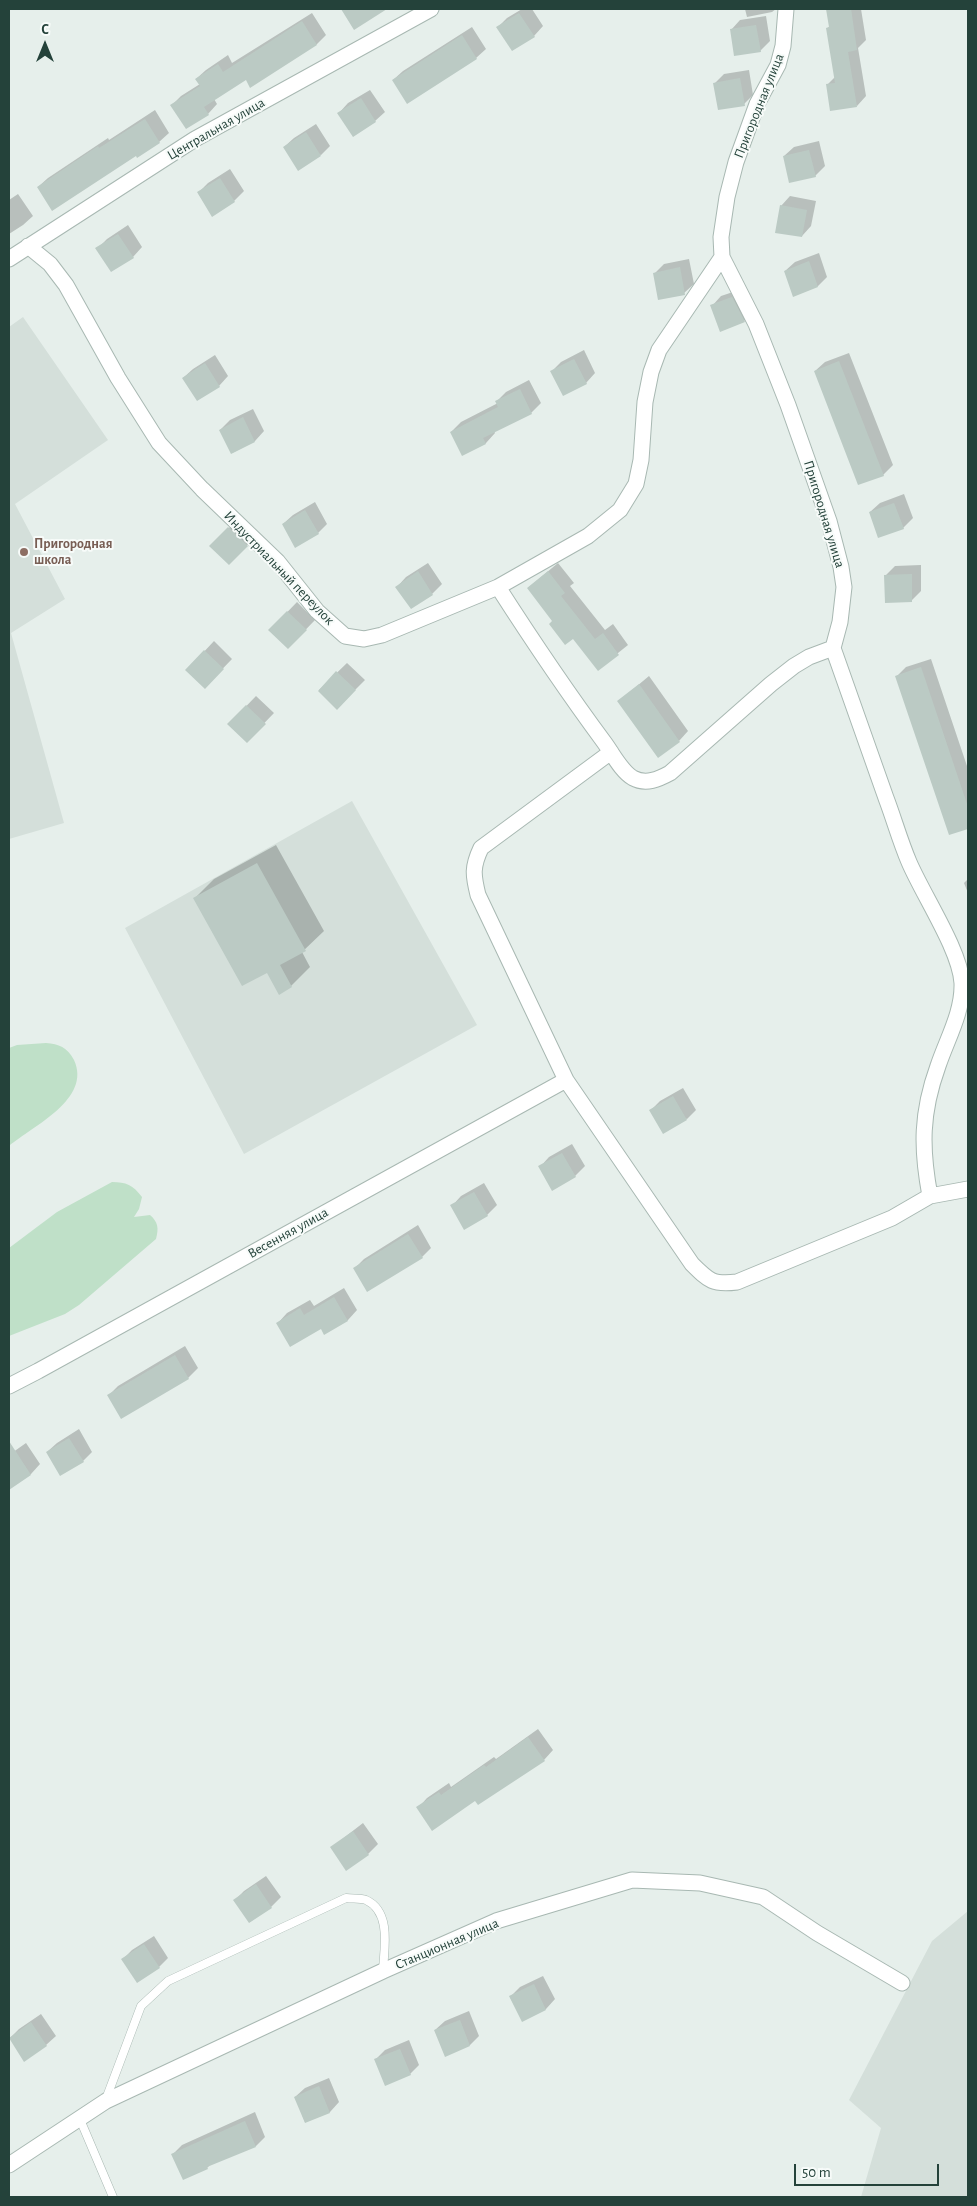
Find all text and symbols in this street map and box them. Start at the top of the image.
north arrow [20,20,70,70]
text: С [41,23,49,37]
street label: Пригородная улица [730,51,788,161]
street label: Центральная улица [164,94,268,164]
street label: Пригородная улица [800,458,848,570]
street label: Индустриальный переулок [220,508,338,628]
place label: Пригородная школа [34,536,112,568]
marker: Пригородная школа [18,546,30,558]
street label: Весенняя улица [245,1204,331,1262]
street label: Станционная улица [393,1915,501,1973]
scale bar [797,2154,942,2186]
text: 50 m [802,2165,831,2180]

